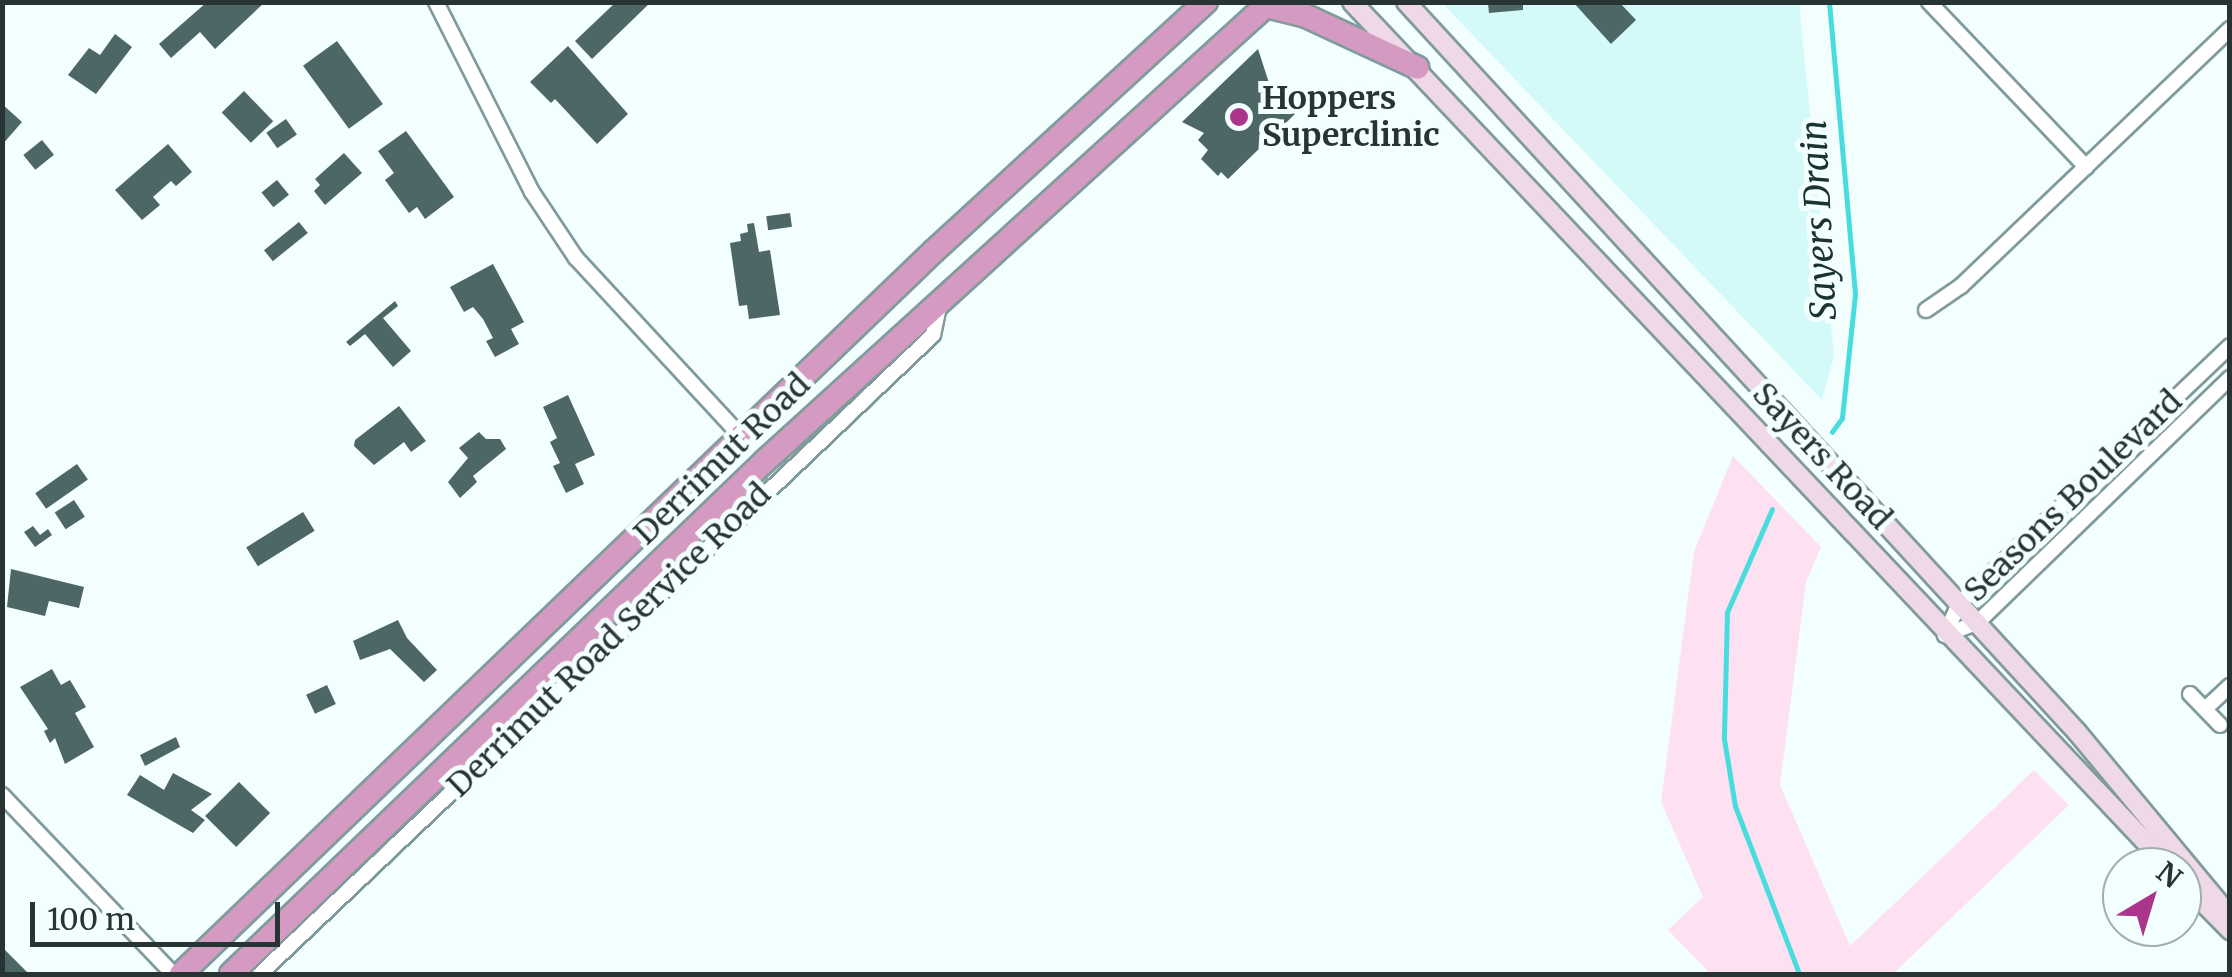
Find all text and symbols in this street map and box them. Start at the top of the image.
place label: Hoppers Superclinic [1262,80,1440,155]
marker: Hoppers Superclinic [1226,104,1252,130]
water label: Sayers Drain [1793,119,1845,321]
street label: Derrimut Road [626,366,818,552]
street label: Sayers Road [1744,375,1900,537]
street label: Seasons Boulevard [1956,382,2190,610]
street label: Derrimut Road Service Road [439,475,779,805]
north arrow [2102,847,2202,947]
text: N [2149,854,2189,896]
scale bar [35,882,285,944]
text: 100 m [47,900,135,938]

